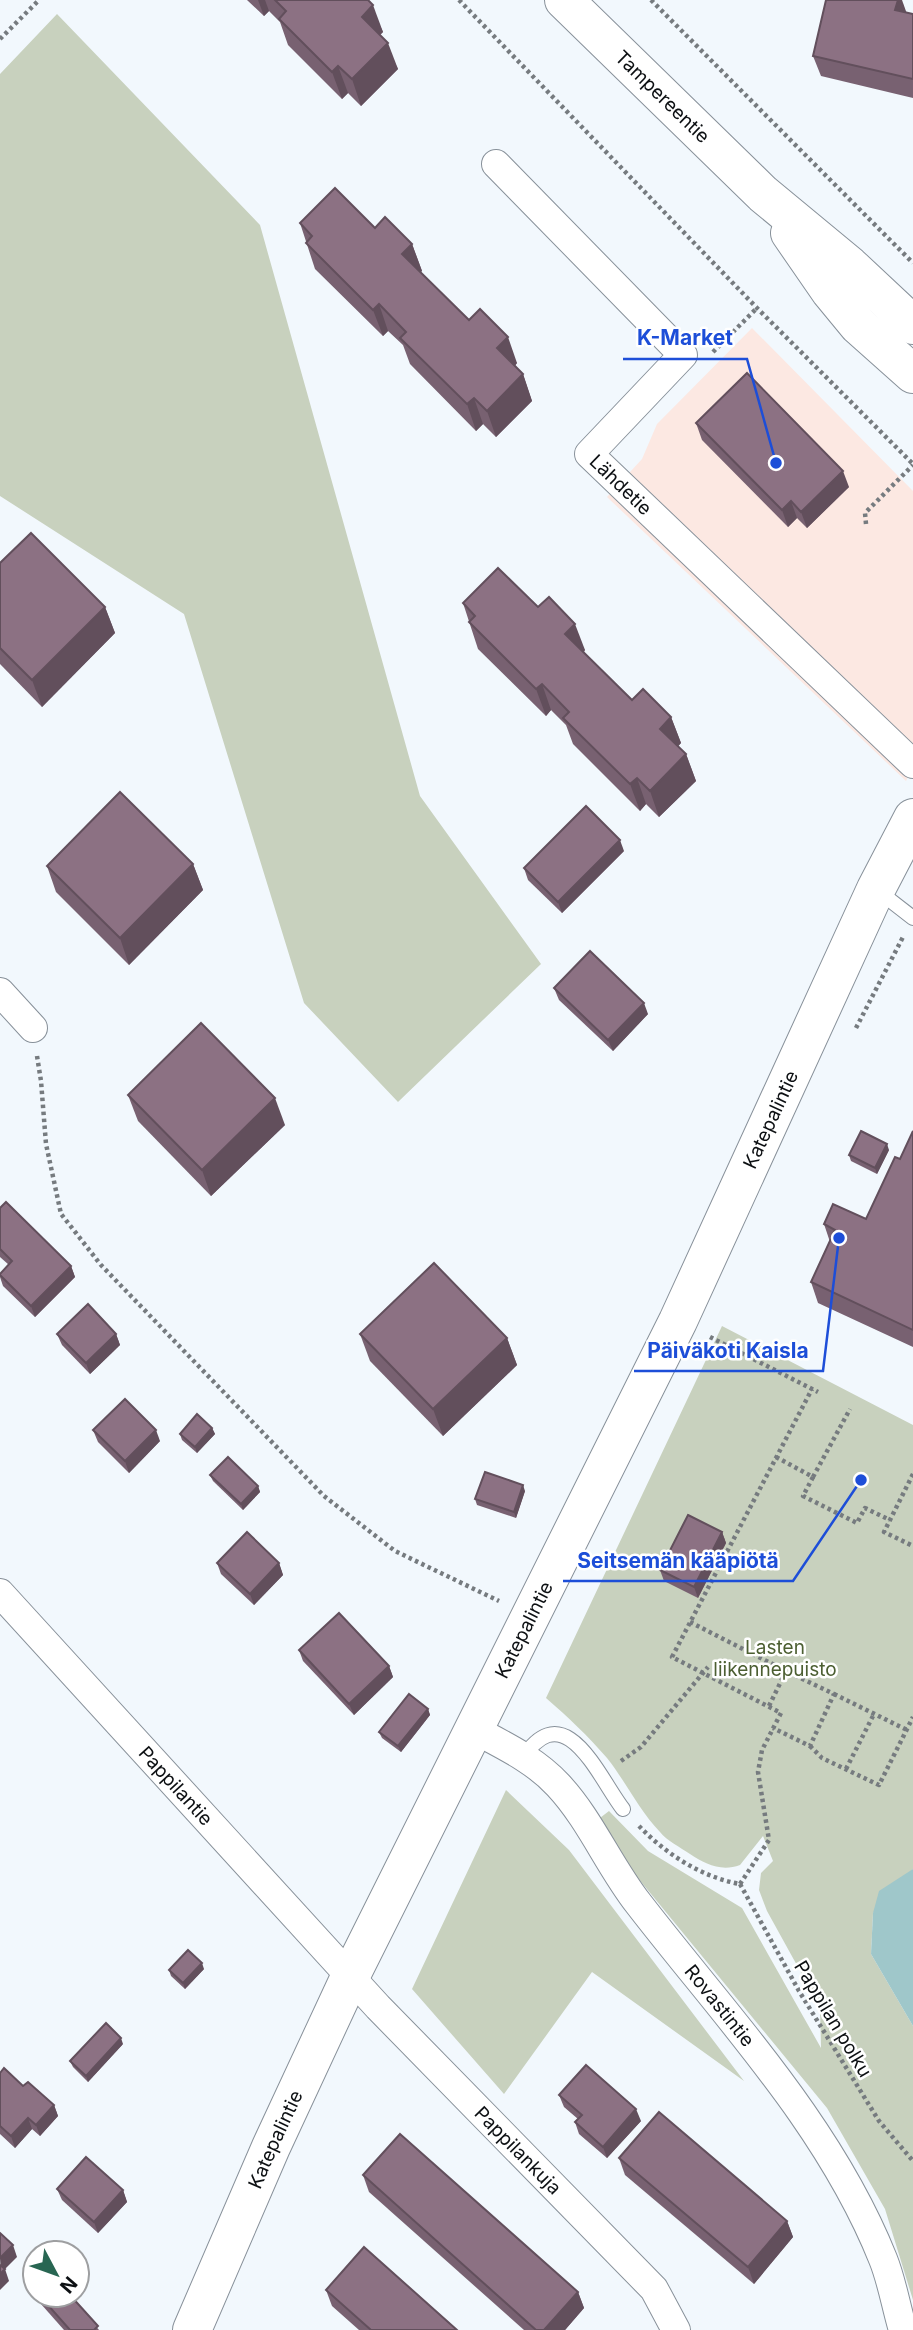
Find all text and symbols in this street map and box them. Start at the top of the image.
street label: Tampereentie [611,45,715,148]
callout: K-Market [623,317,747,359]
text: K-Market [637,325,733,350]
street label: Lähdetie [585,450,657,520]
street label: Katepalintie [738,1067,803,1172]
callout: Päiväkoti Kaisla [634,1329,823,1371]
text: Päiväkoti Kaisla [647,1338,809,1363]
callout: Seitsemän kääpiötä [563,1539,793,1581]
text: Seitsemän kääpiötä [577,1548,779,1573]
street label: Katepalintie [490,1577,557,1682]
park label: Lasten liikennepuisto [713,1636,837,1681]
street label: Pappilantie [134,1741,218,1830]
street label: Pappilan polku [789,1957,877,2081]
street label: Rovastintie [680,1960,760,2051]
street label: Katepalintie [243,2086,307,2192]
street label: Pappilankuja [470,2101,566,2199]
north arrow [21,2239,91,2309]
text: N [55,2272,82,2298]

